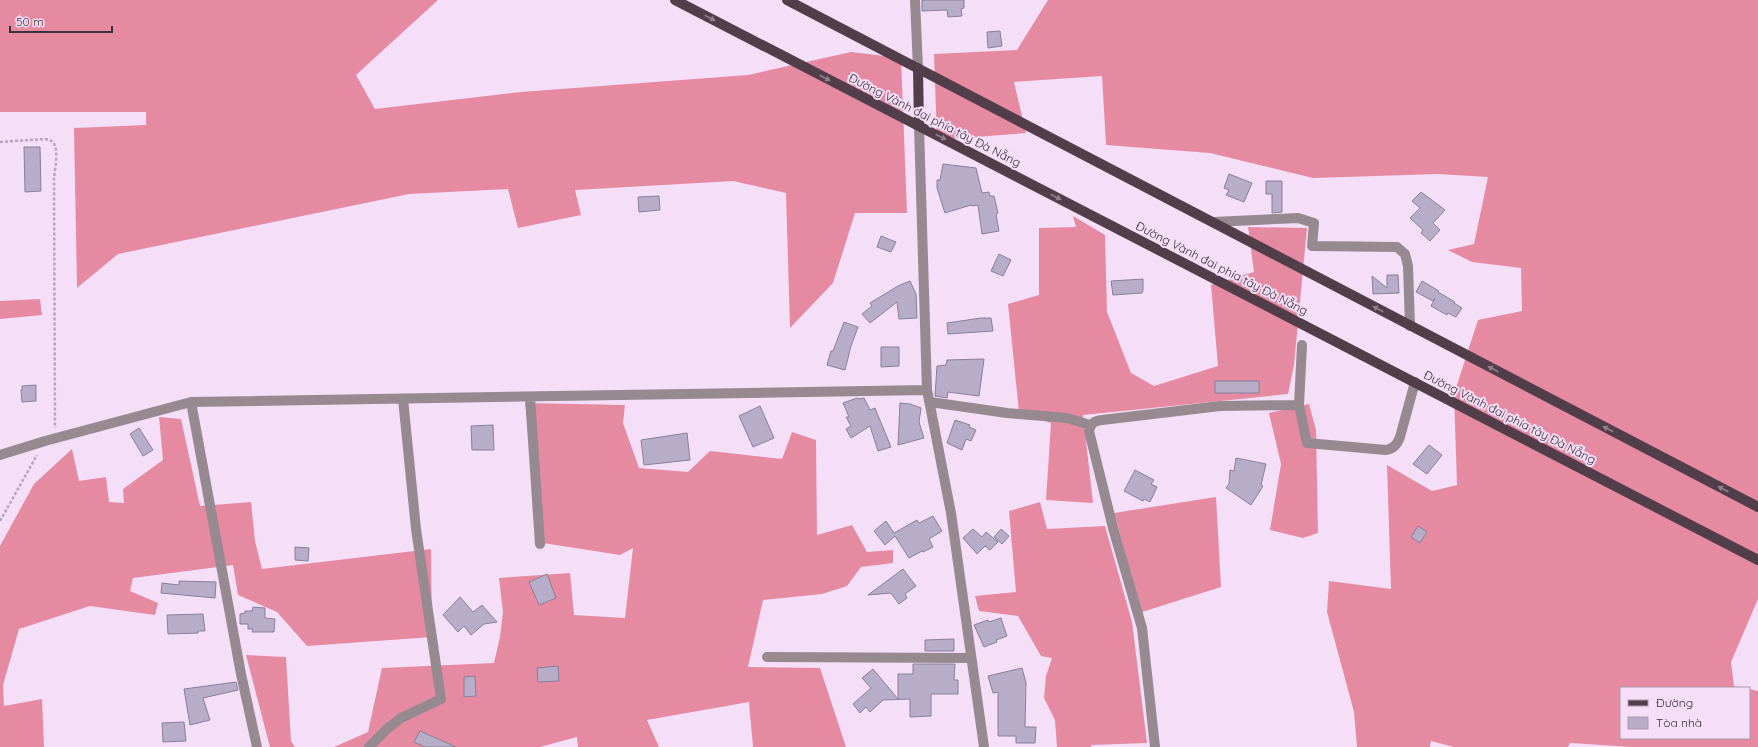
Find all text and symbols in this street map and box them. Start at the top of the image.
scale bar [10,8,112,34]
text: 50 m [16,14,44,29]
one-way arrow [704,15,715,21]
street label: Đường Vành đai phía tây Đà Nẵng [846,70,1024,170]
one-way arrow [819,74,831,81]
one-way arrow [935,134,946,140]
one-way arrow [1050,194,1062,200]
street label: Đường Vành đai phía tây Đà Nẵng [1133,218,1311,318]
one-way arrow [1372,305,1384,312]
one-way arrow [1487,366,1499,372]
street label: Đường Vành đai phía tây Đà Nẵng [1421,367,1599,467]
one-way arrow [1602,426,1614,432]
one-way arrow [1718,486,1729,493]
legend [1620,687,1750,739]
text: Đường [1656,695,1693,710]
text: Tòa nhà [1656,715,1702,730]

